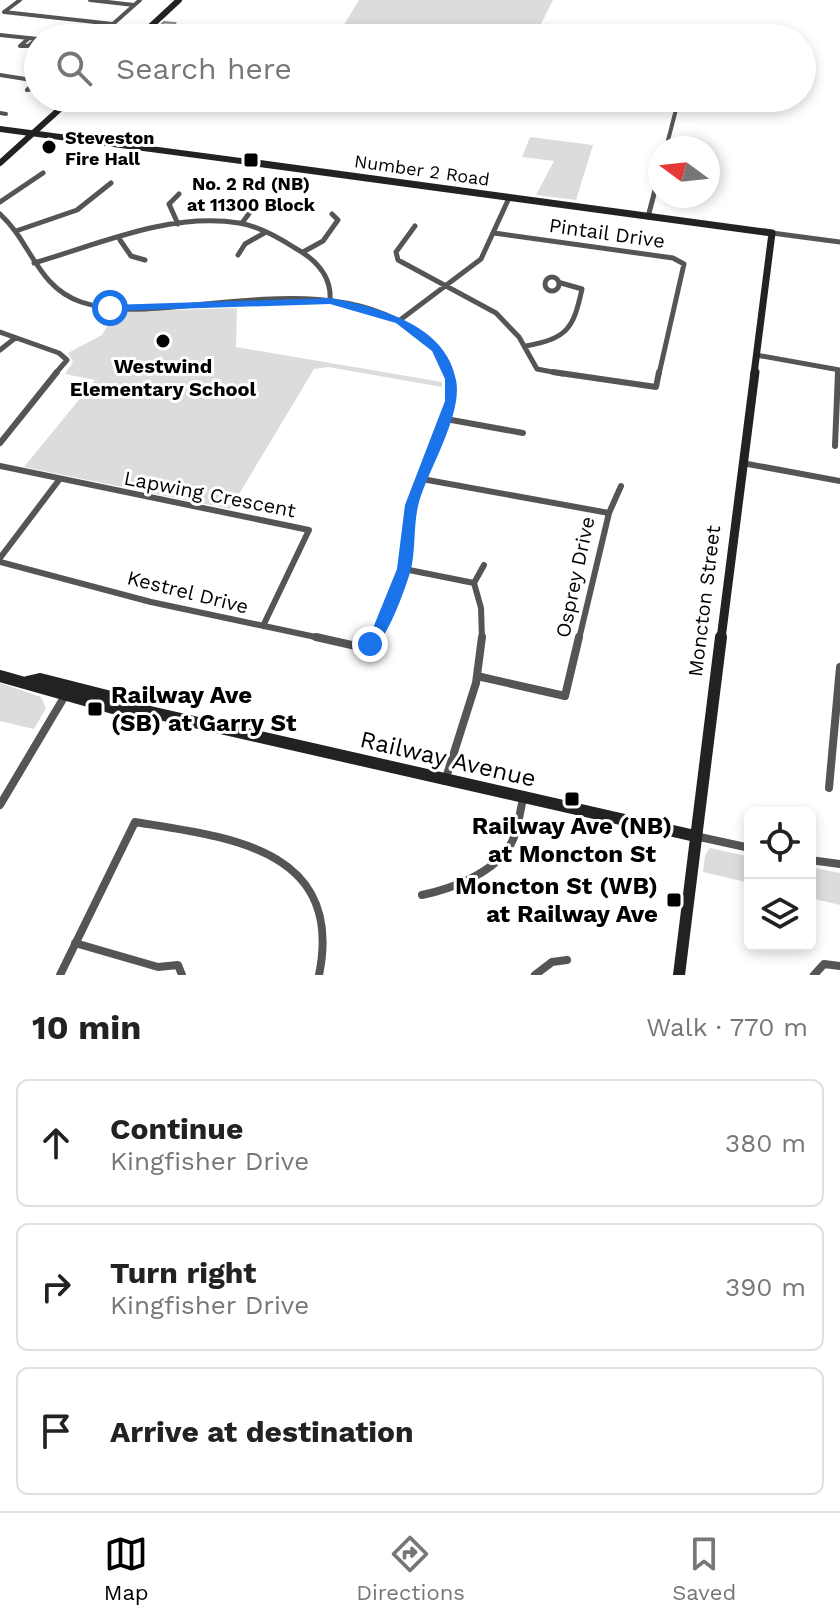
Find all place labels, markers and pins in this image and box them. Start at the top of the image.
place label: Steveston Fire Hall [65,127,154,169]
marker: Steveston Fire Hall [40,138,58,156]
marker: No. 2 Rd (NB) at 11300 Block [242,151,260,169]
place label: No. 2 Rd (NB) at 11300 Block [187,173,316,215]
marker: Westwind Elementary School [154,332,172,350]
place label: Westwind Elementary School [70,354,257,401]
place label: Railway Ave (SB) at Garry St [111,681,297,737]
marker: Railway Ave (SB) at Garry St [86,700,104,718]
marker: Railway Ave (NB) at Moncton St [563,790,581,808]
place label: Railway Ave (NB) at Moncton St [472,812,672,868]
place label: Moncton St (WB) at Railway Ave [455,872,658,928]
marker: Moncton St (WB) at Railway Ave [665,891,683,909]

